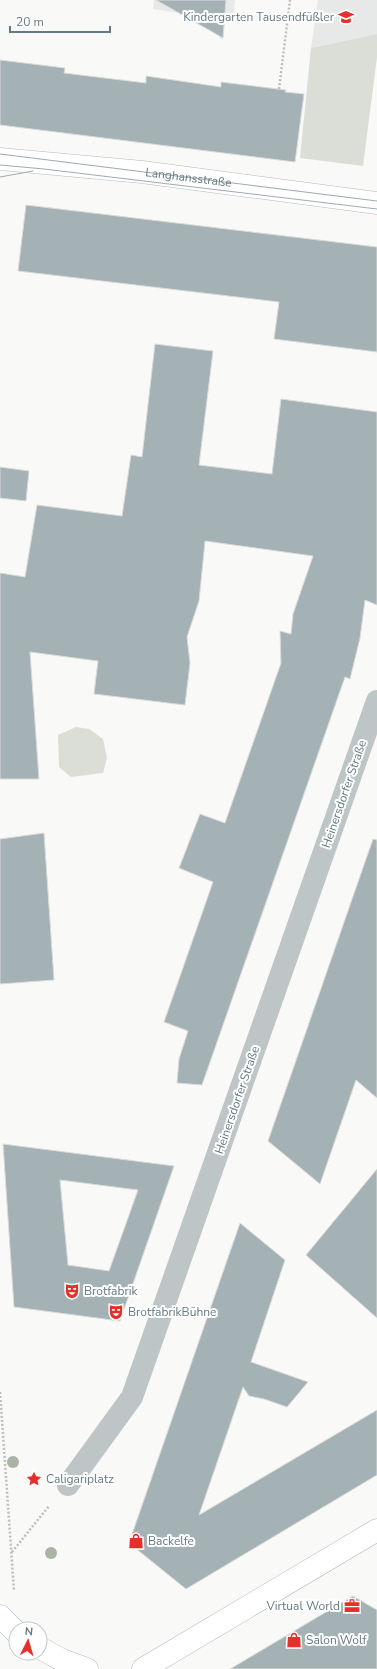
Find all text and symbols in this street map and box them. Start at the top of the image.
scale bar [10,8,110,34]
school or university icon: Kindergarten Tausendfüßler [337,8,355,26]
place label: Kindergarten Tausendfüßler [183,9,335,25]
text: 20 m [16,14,44,30]
street label: Langhansstraße [144,164,233,191]
street label: Heinersdorfer Straße [318,738,370,850]
street label: Heinersdorfer Straße [211,1044,263,1156]
theatre icon: Brotfabrik [63,1282,81,1300]
place label: Brotfabrik [84,1283,139,1299]
theatre icon: BrotfabrikBühne [107,1303,125,1321]
place label: BrotfabrikBühne [128,1304,216,1320]
place icon: Caligariplatz [25,1470,43,1488]
place label: Caligariplatz [46,1471,114,1487]
shop icon: Backelfe [127,1532,145,1550]
place label: Backelfe [148,1533,194,1549]
office icon: Virtual World [343,1597,361,1615]
place label: Virtual World [265,1598,340,1614]
north arrow [8,1621,48,1661]
text: N [24,1624,34,1639]
shop icon: Salon Wolf [285,1631,303,1649]
place label: Salon Wolf [306,1632,367,1648]

